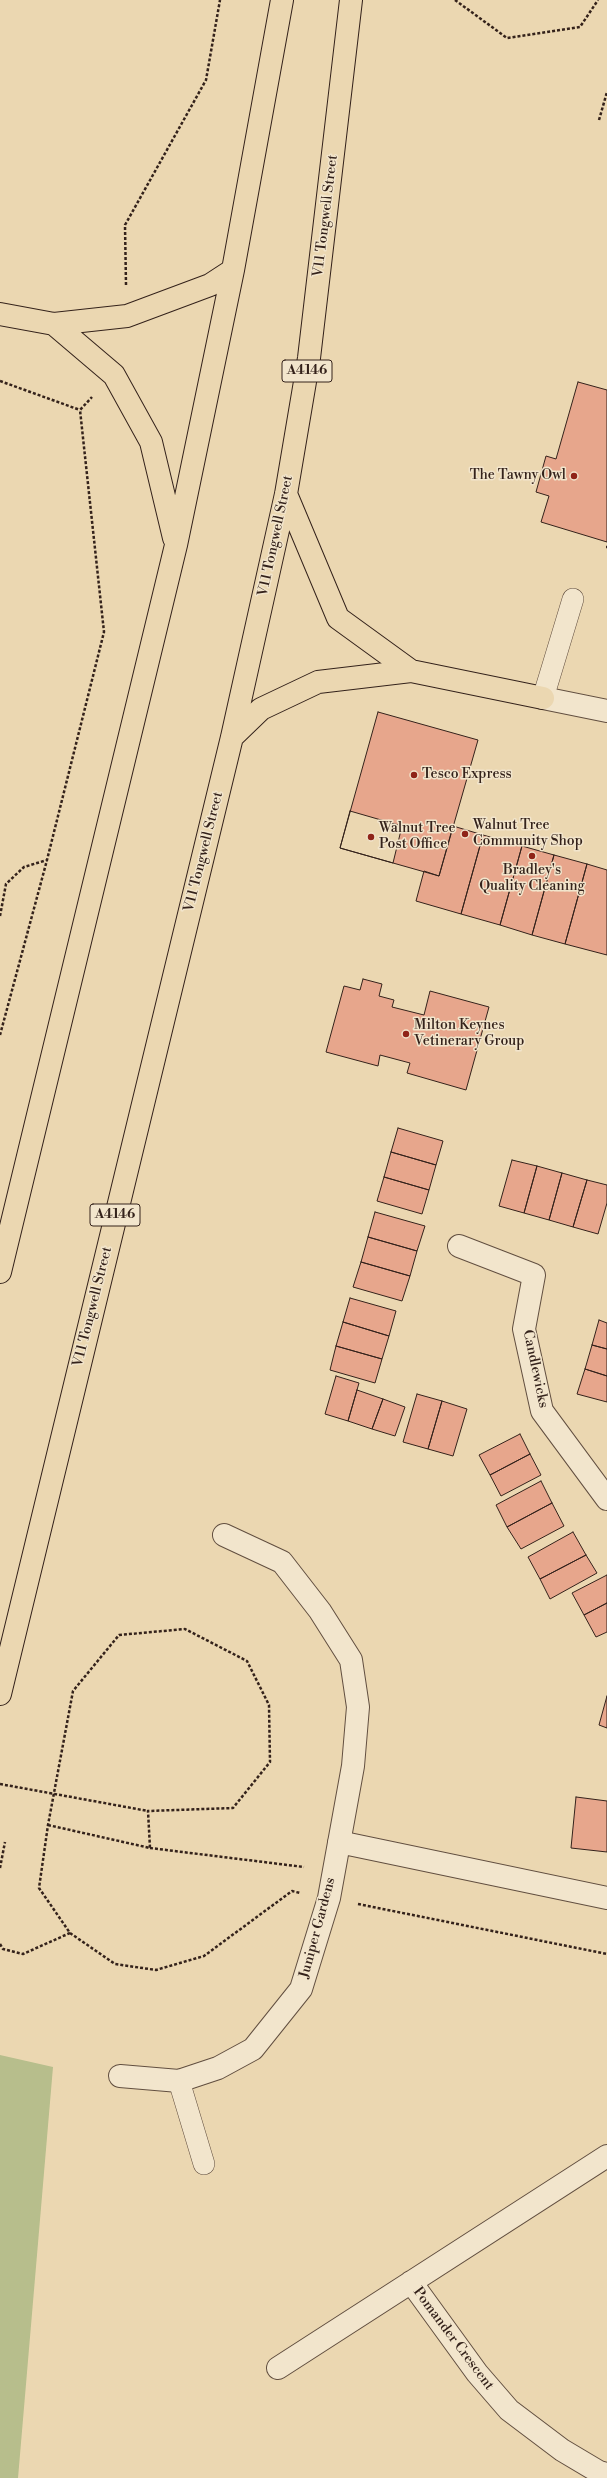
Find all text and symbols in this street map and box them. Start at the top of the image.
street label: V11 Tongwell Street [310,154,342,278]
road number: A4146 [282,360,332,382]
place label: The Tawny Owl [470,468,566,484]
marker: The Tawny Owl [569,471,579,481]
street label: V11 Tongwell Street [255,474,297,598]
place label: Tesco Express [422,767,512,783]
marker: Tesco Express [409,770,419,780]
street label: V11 Tongwell Street [181,790,227,914]
place label: Walnut Tree Community Shop [473,818,583,850]
place label: Walnut Tree Post Office [379,821,456,854]
marker: Walnut Tree Community Shop [460,829,470,839]
marker: Walnut Tree Post Office [366,832,376,842]
marker: Bradley's Quality Cleaning [527,851,537,861]
place label: Bradley's Quality Cleaning [479,863,585,896]
place label: Milton Keynes Vetinerary Group [414,1018,524,1050]
marker: Milton Keynes Vetinerary Group [401,1029,411,1039]
road number: A4146 [90,1204,140,1226]
street label: V11 Tongwell Street [70,1245,116,1369]
street label: Candlewicks [519,1328,551,1410]
street label: Juniper Gardens [296,1876,340,1980]
street label: Pomander Crescent [409,2284,497,2394]

